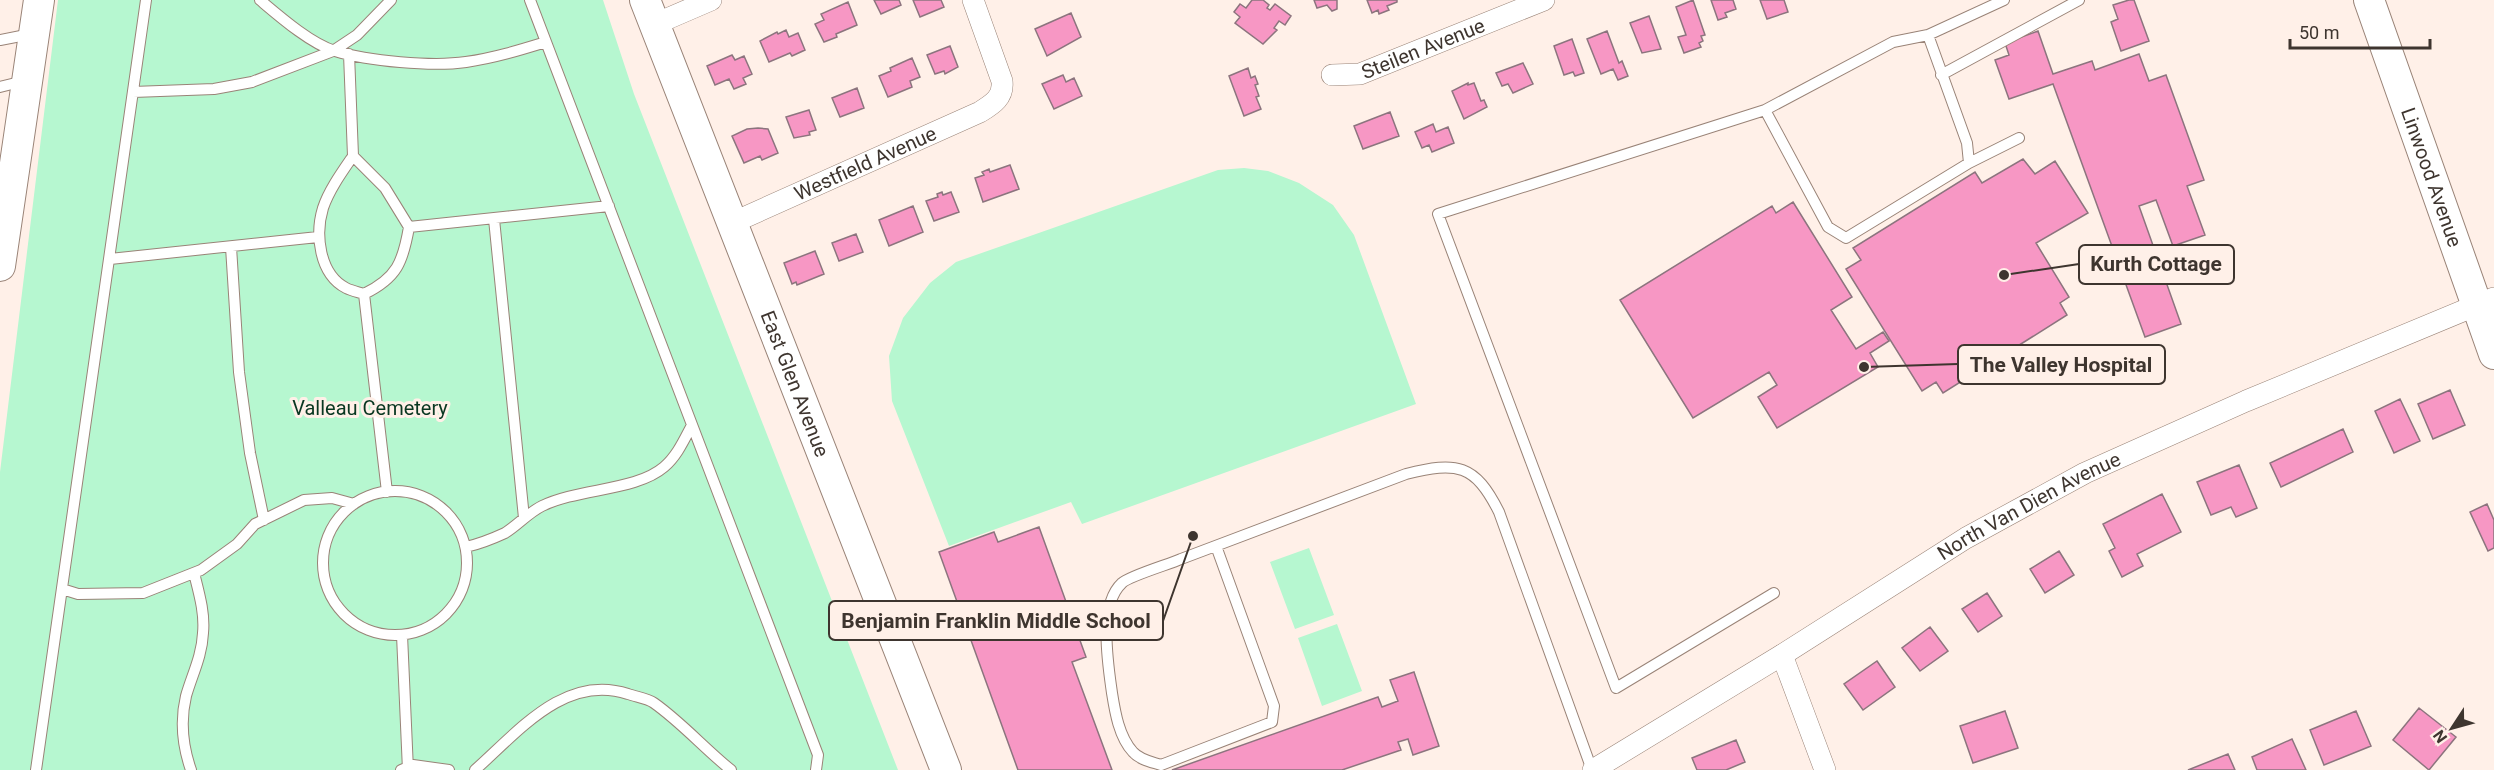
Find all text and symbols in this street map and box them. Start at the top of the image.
scale bar [2290,12,2430,50]
street label: Steilen Avenue [1358,13,1488,84]
text: 50 m [2299,22,2339,43]
street label: Linwood Avenue [2396,104,2467,250]
street label: Westfield Avenue [790,121,940,206]
callout: Kurth Cottage [2079,245,2234,284]
text: Kurth Cottage [2090,252,2222,276]
street label: East Glen Avenue [756,307,834,460]
callout: The Valley Hospital [1958,345,2165,384]
text: The Valley Hospital [1970,353,2152,377]
park label: Valleau Cemetery [292,396,448,420]
street label: North Van Dien Avenue [1933,447,2124,565]
callout: Benjamin Franklin Middle School [829,601,1163,640]
text: Benjamin Franklin Middle School [841,609,1151,633]
north arrow [2422,698,2482,758]
text: N [2429,726,2451,747]

